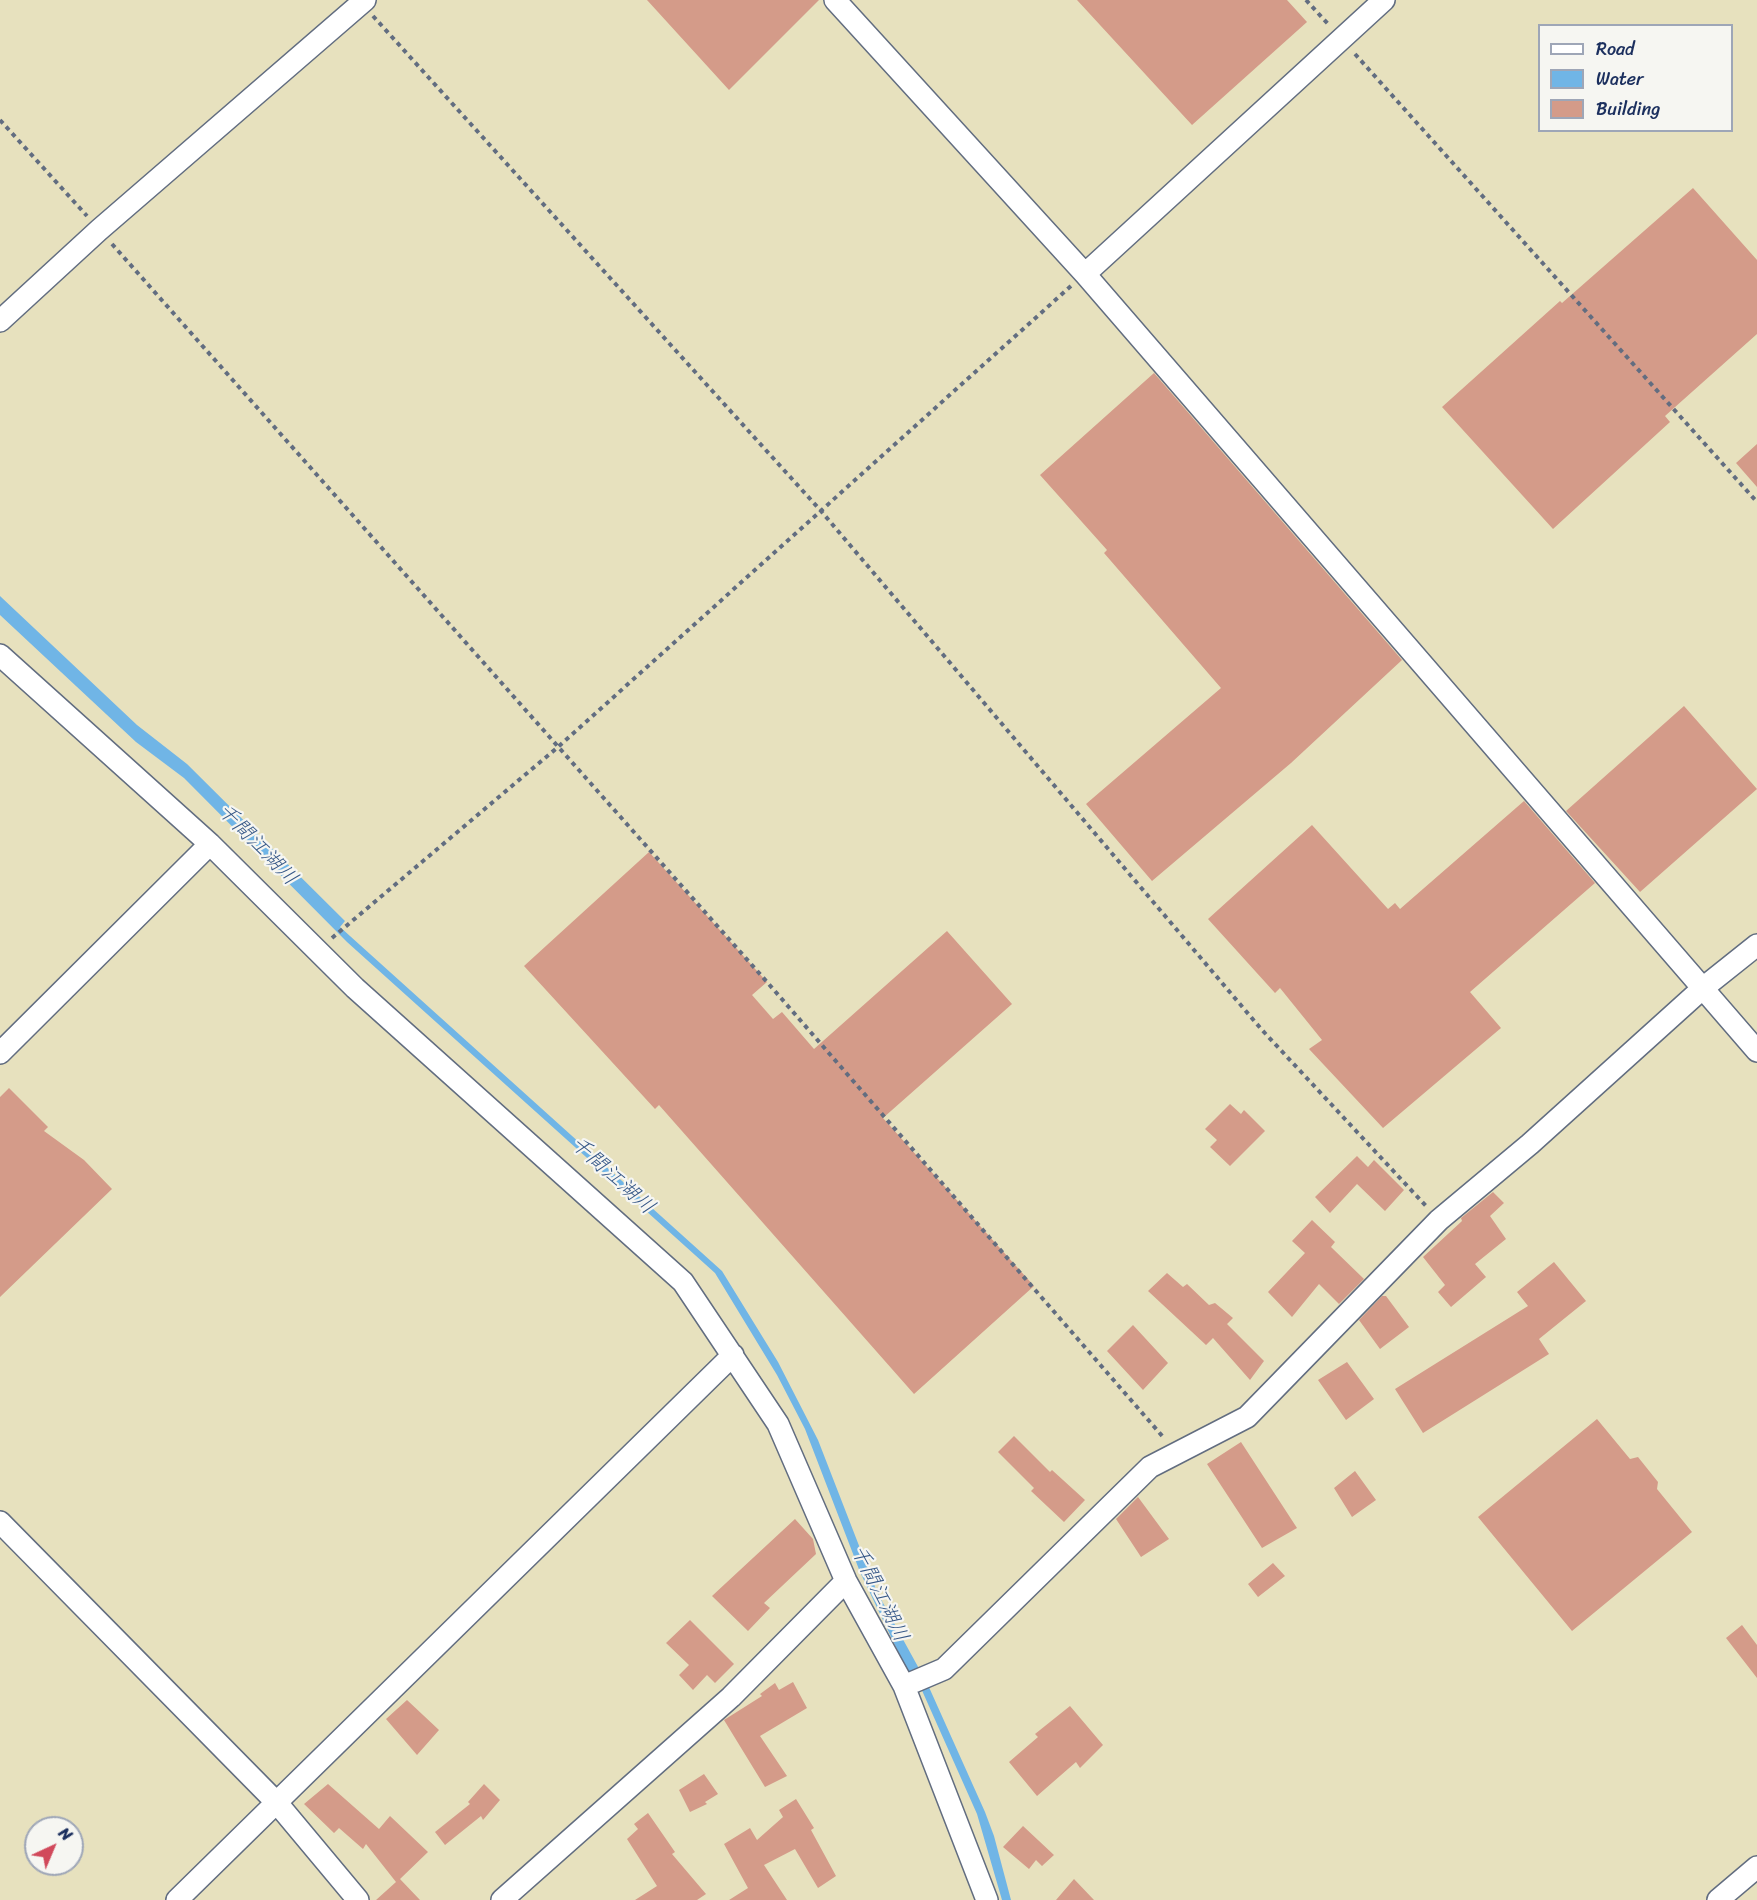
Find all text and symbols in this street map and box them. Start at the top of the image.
legend [1538,24,1733,132]
text: Road [1596,33,1635,65]
text: Water [1596,63,1643,95]
text: Building [1596,93,1660,125]
water label: 千間江湖川 [211,798,303,892]
water label: 千間江湖川 [565,1132,659,1220]
water label: 千間江湖川 [845,1541,913,1647]
north arrow [24,1816,84,1876]
text: N [51,1820,80,1848]

